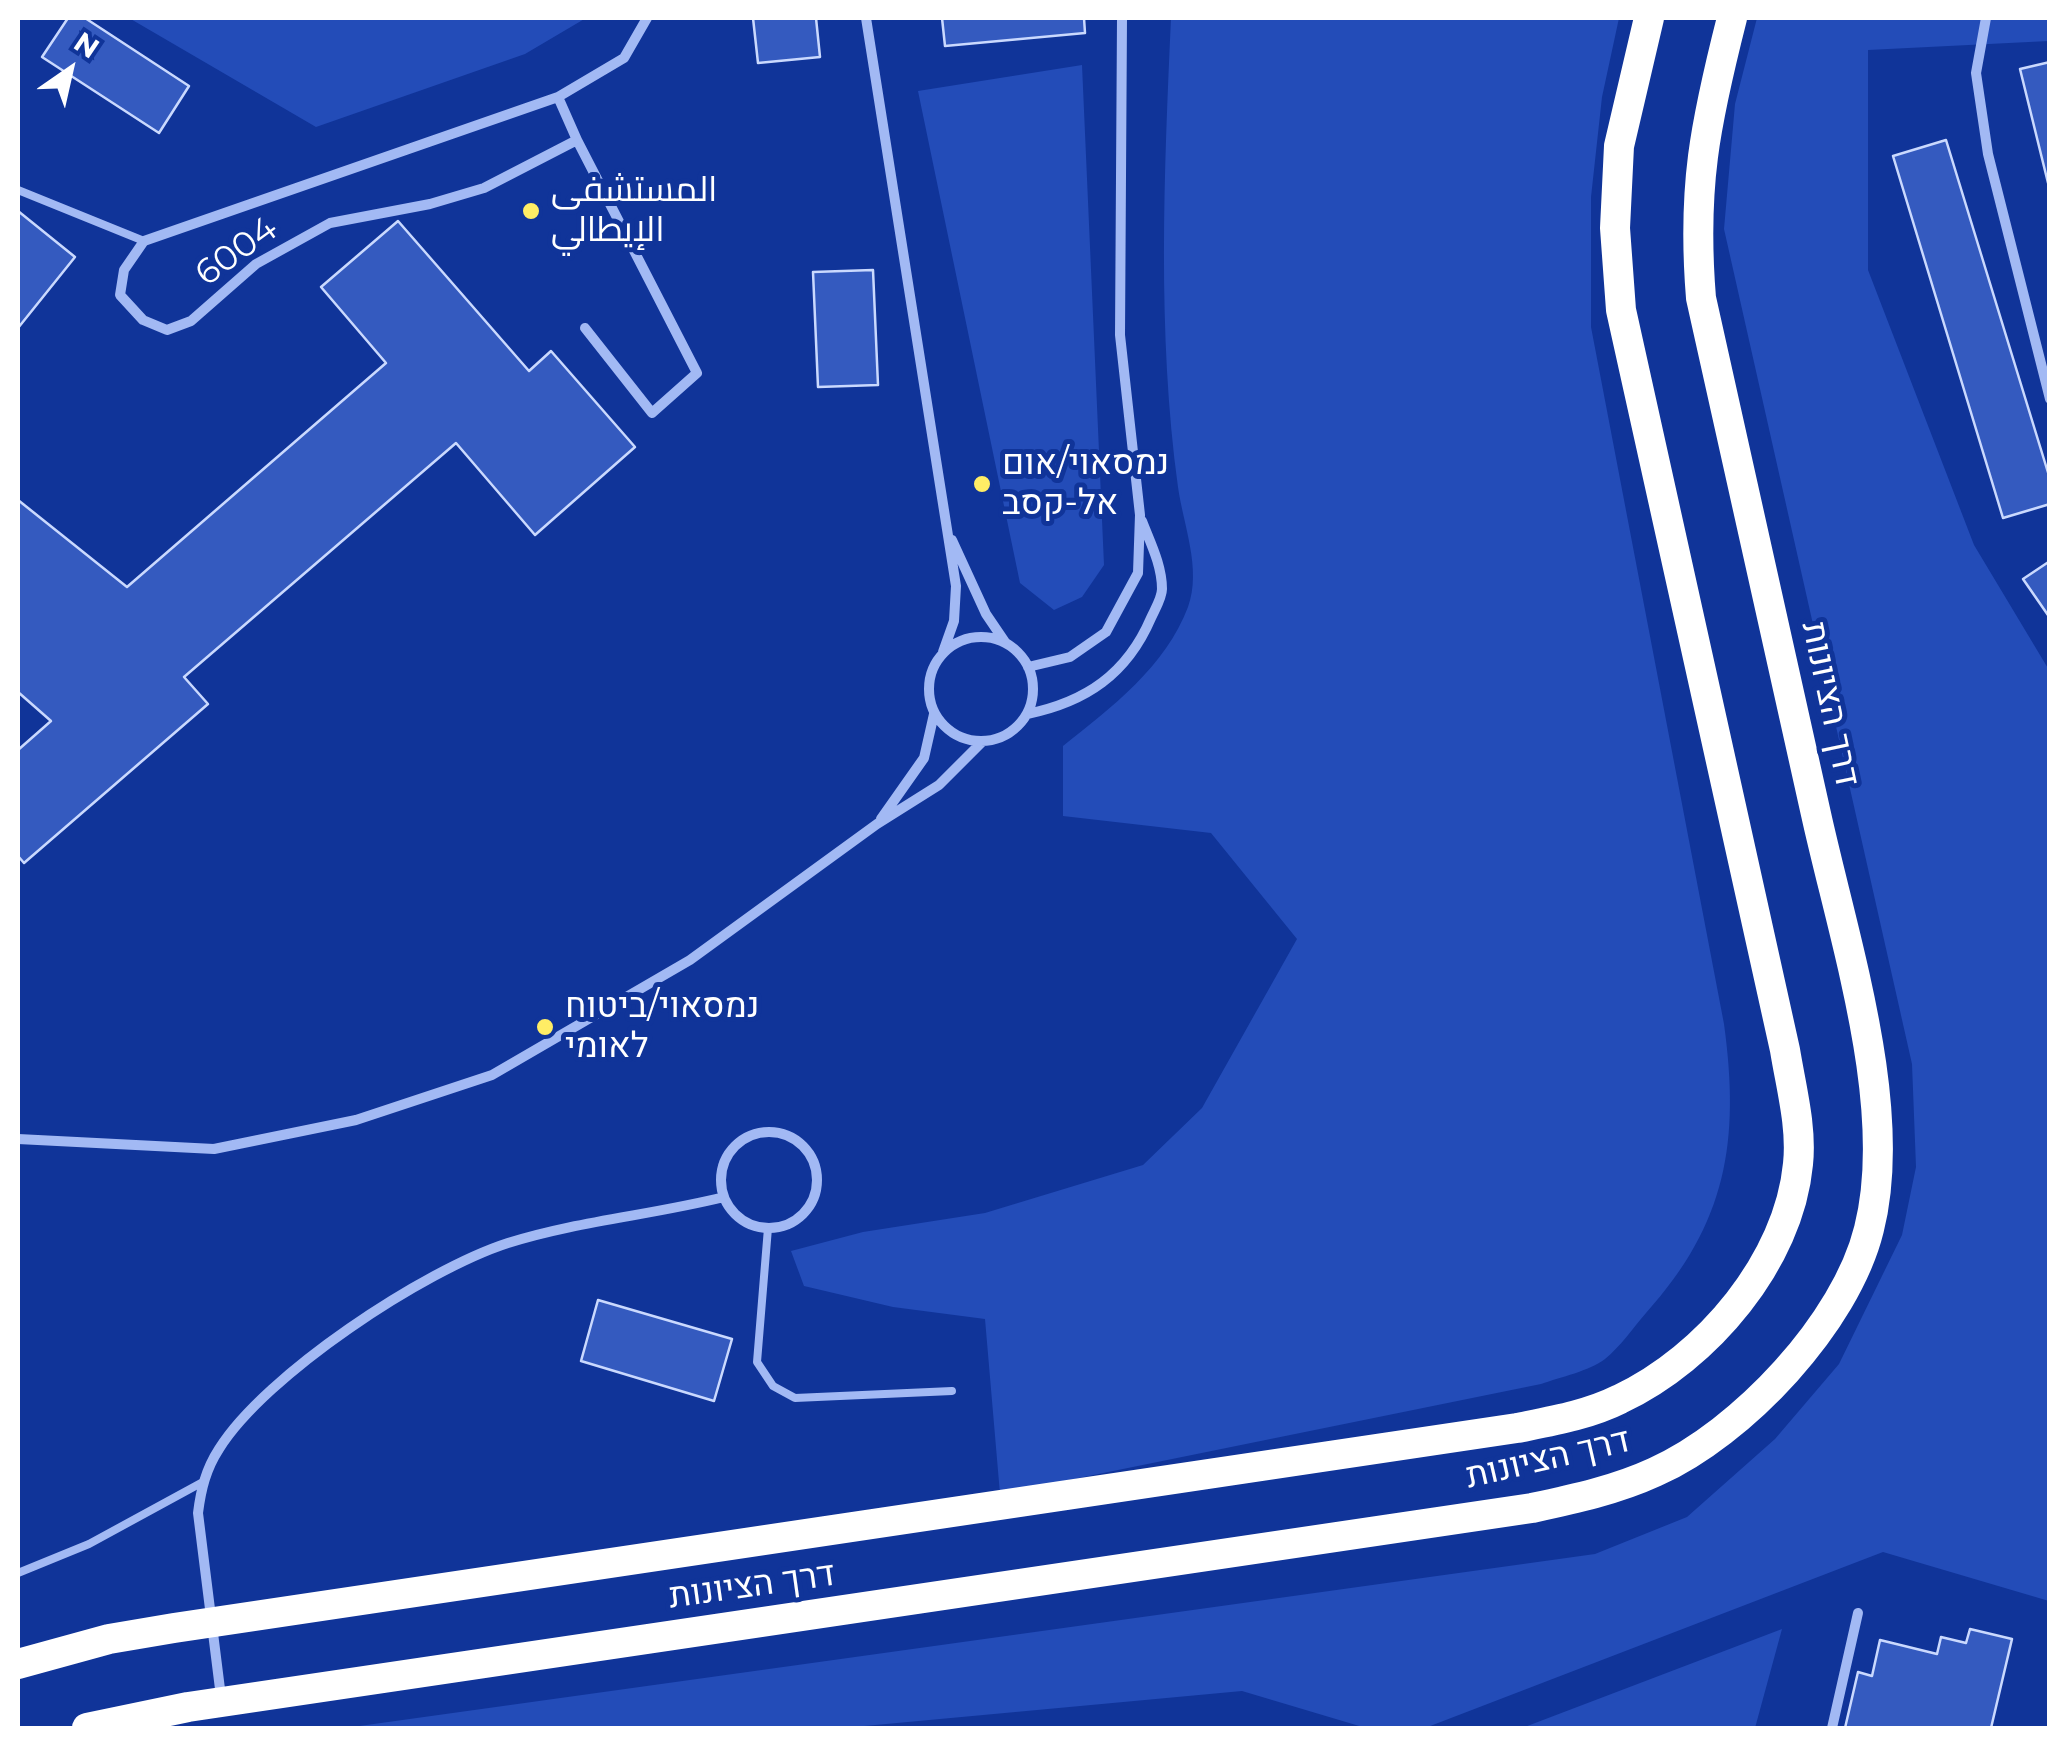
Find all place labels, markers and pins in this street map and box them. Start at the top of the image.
place label: المستشفى الإيطالي [551,170,717,252]
marker: المستشفى الإيطالي [520,200,542,222]
place label: נמסאוי/אום אל-קסב [1002,443,1169,525]
marker: נמסאוי/אום אל-קסב [971,473,993,495]
place label: נמסאוי/ביטוח לאומי [565,986,759,1068]
marker: נמסאוי/ביטוח לאומי [534,1016,556,1038]

